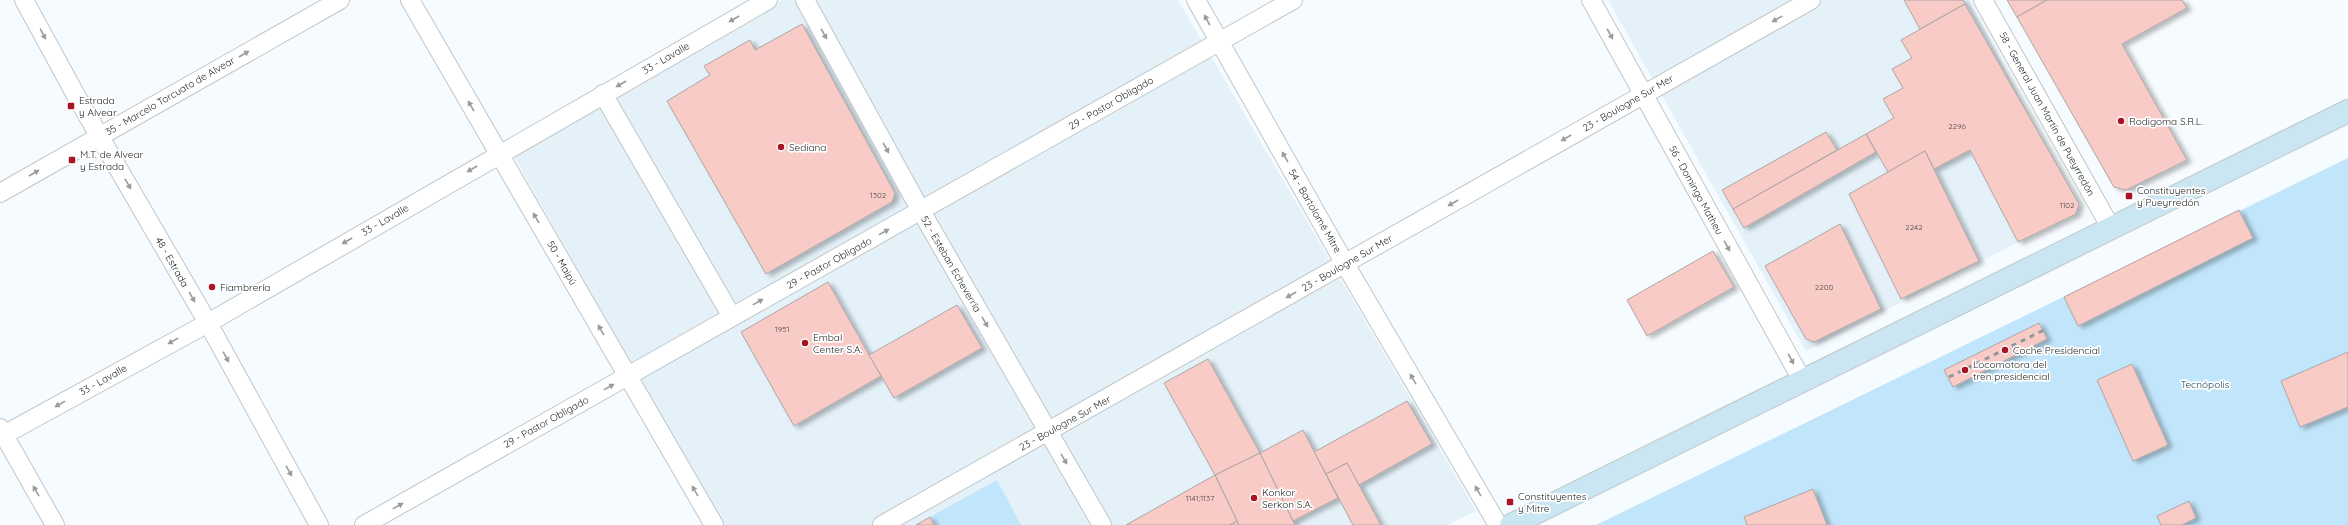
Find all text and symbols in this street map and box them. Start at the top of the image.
one-way arrow [1203,14,1210,26]
one-way arrow [728,16,740,23]
one-way arrow [1771,16,1783,23]
one-way arrow [820,28,827,40]
one-way arrow [1606,28,1613,40]
one-way arrow [40,29,46,40]
street label: 58 - General Juan Martín de Pueyrredón [1996,30,2098,198]
street label: 33 - Lavalle [640,39,692,77]
one-way arrow [239,51,250,57]
street label: 35 - Marcelo Torcuato de Alvear [103,54,237,138]
street label: 23 - Boulogne Sur Mer [1580,72,1676,134]
street label: 29 - Pastor Obligado [1066,73,1156,133]
one-way arrow [615,80,627,87]
place label: Estrada y Alvear [79,94,117,119]
one-way arrow [467,100,474,111]
marker: Estrada y Alvear [66,101,76,111]
place label: Rodigoma S.R.L. [2129,115,2203,128]
marker: Rodigoma S.R.L. [2116,116,2126,126]
house number: 2296 [1948,121,1967,131]
one-way arrow [1560,135,1572,142]
place label: Sediana [789,141,826,154]
marker: Sediana [776,142,786,152]
one-way arrow [883,142,889,154]
street label: 56 - Domingo Matheu [1666,143,1726,237]
place label: M.T. de Alvear y Estrada [80,148,144,173]
one-way arrow [1281,151,1288,163]
marker: M.T. de Alvear y Estrada [67,155,77,165]
one-way arrow [466,165,478,172]
street label: 54 - Bartolomé Mitre [1286,167,1344,256]
one-way arrow [28,170,40,177]
one-way arrow [124,178,131,190]
place label: Constituyentes y Pueyrredón [2137,184,2206,209]
house number: 1302 [870,190,887,200]
marker: Constituyentes y Pueyrredón [2124,191,2134,201]
one-way arrow [1447,199,1459,206]
house number: 1102 [2059,200,2075,210]
street label: 33 - Lavalle [359,201,411,239]
one-way arrow [532,212,539,224]
street label: 52 - Esteban Echeverría [918,213,984,315]
house number: 2242 [1905,222,1923,232]
one-way arrow [878,229,890,236]
street label: 23 - Boulogne Sur Mer [1299,232,1395,294]
street label: 29 - Pastor Obligado [784,234,874,292]
street label: 48 - Estrada [152,235,192,289]
one-way arrow [341,238,353,245]
street label: 50 - Maipú [544,239,580,287]
one-way arrow [1724,240,1731,252]
place label: Fiambrería [220,281,270,294]
marker: Fiambrería [207,282,217,292]
house number: 2200 [1815,282,1833,292]
one-way arrow [189,291,196,303]
one-way arrow [1286,291,1297,298]
one-way arrow [753,299,764,306]
one-way arrow [981,316,988,328]
one-way arrow [598,324,605,336]
house number: 1951 [775,324,789,334]
place label: Embal Center S.A. [813,331,862,356]
one-way arrow [168,338,179,345]
marker: Embal Center S.A. [800,338,810,348]
place label: Coche Presidencial [2013,344,2100,357]
marker: Coche Presidencial [2000,345,2010,355]
one-way arrow [223,351,230,363]
one-way arrow [1787,353,1794,365]
place label: Locomotora del tren presidencial [1973,358,2050,383]
street label: 33 - Lavalle [77,361,129,398]
marker: Locomotora del tren presidencial [1960,365,1970,375]
one-way arrow [1409,373,1416,385]
park label: Tecnópolis [2181,378,2230,391]
one-way arrow [603,384,615,391]
street label: 23 - Boulogne Sur Mer [1017,392,1113,454]
street label: 29 - Pastor Obligado [501,393,591,451]
one-way arrow [54,401,65,408]
one-way arrow [1060,453,1067,465]
one-way arrow [286,465,293,476]
one-way arrow [32,485,39,497]
one-way arrow [691,485,698,497]
one-way arrow [1475,485,1482,497]
place label: Konkor Serkon S.A. [1262,486,1313,511]
place label: Constituyentes y Mitre [1518,490,1587,515]
house number: 1141;1137 [1186,493,1214,503]
marker: Konkor Serkon S.A. [1249,493,1259,503]
marker: Constituyentes y Mitre [1505,497,1515,507]
one-way arrow [392,502,404,509]

